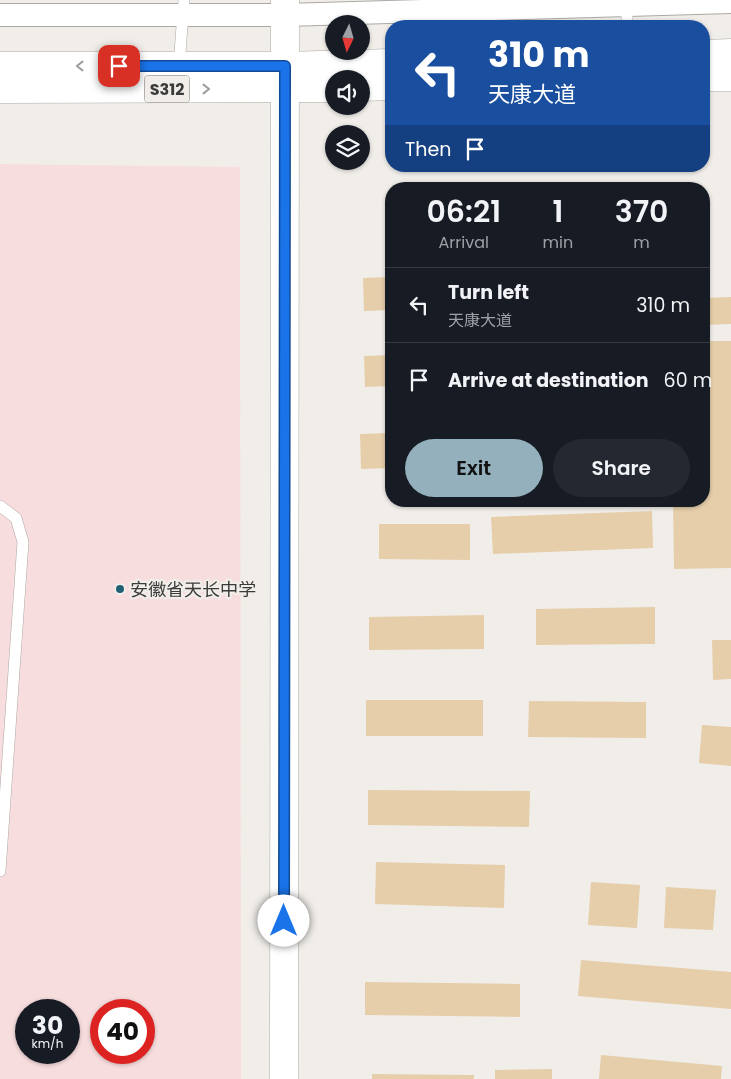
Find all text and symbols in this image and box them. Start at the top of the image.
north arrow [325,15,370,60]
map controls [325,15,370,170]
text: 310 m [488,30,590,79]
icon: left [405,40,470,105]
pin [98,45,140,87]
icon: arrive [105,52,133,80]
one-way arrow [76,61,84,71]
button: sound [325,70,370,115]
road number: S312 [144,76,190,102]
text: 天康大道 [488,79,576,110]
one-way arrow [202,84,210,94]
button: layers [325,125,370,170]
icon: arrive [461,135,489,163]
text: Then [405,136,451,163]
text: 06:21 [426,190,501,233]
text: 1 [552,190,563,233]
text: 370 [615,190,668,233]
text: Arrival [439,231,489,254]
text: min [543,231,573,254]
text: m [633,231,650,254]
text: Turn left [448,279,529,306]
icon: left [405,291,433,319]
text: 310 m [636,292,690,319]
text: 天康大道 [448,309,512,332]
icon: arrive [405,366,433,394]
text: Arrive at destination [448,367,649,394]
text: 60 m [664,367,712,394]
button: Exit [405,439,543,497]
button: Share [553,439,690,497]
place label: 安徽省天长中学 [130,577,256,602]
marker: 安徽省天长中学 [114,583,126,595]
position arrow [257,894,309,946]
speed limit sign: 40 [90,999,155,1064]
text: 30 [32,1008,63,1043]
text: km/h [32,1035,63,1052]

